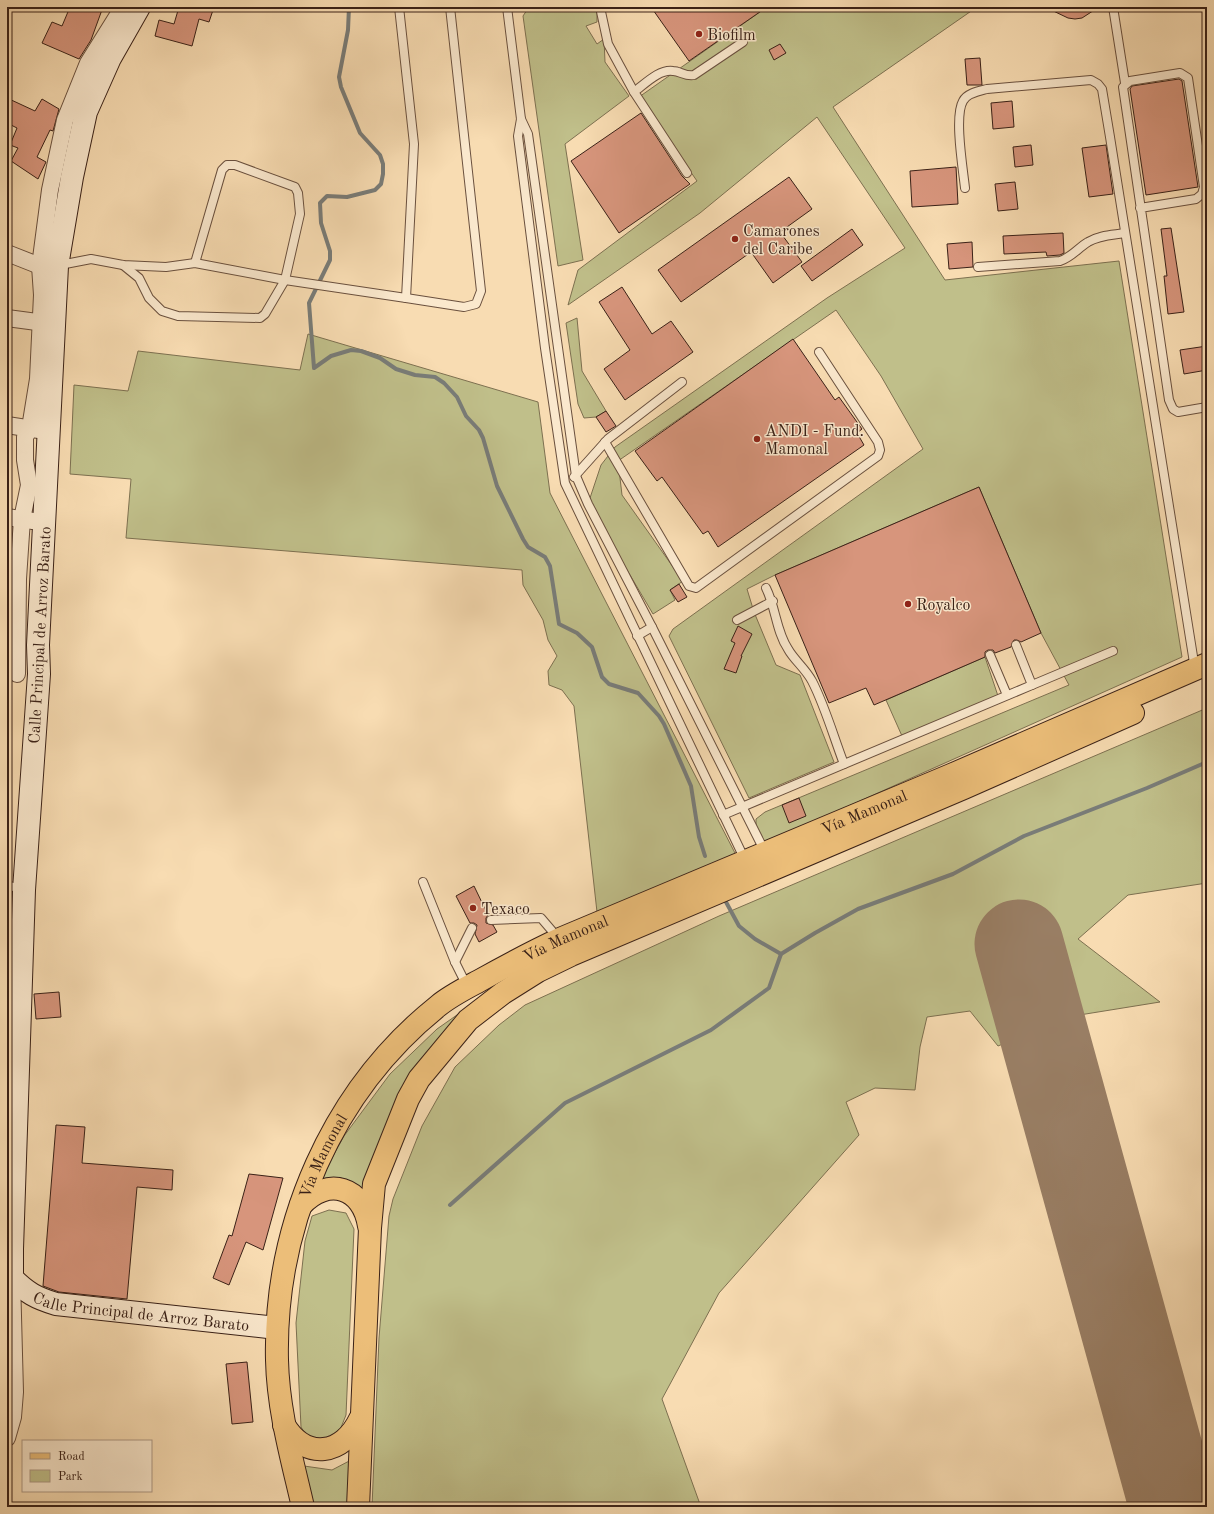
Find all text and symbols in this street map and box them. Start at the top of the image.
place label: Biofilm [707,28,756,44]
marker: Biofilm [694,29,704,39]
place label: Camarones del Caribe [743,224,820,258]
marker: Camarones del Caribe [730,234,740,244]
place label: ANDI - Fund. Mamonal [765,424,864,458]
marker: ANDI - Fund. Mamonal [752,434,762,444]
street label: Calle Principal de Arroz Barato [27,526,55,744]
place label: Royalco [916,598,971,614]
marker: Royalco [903,599,913,609]
street label: Vía Mamonal [819,788,910,838]
place label: Texaco [481,902,530,918]
marker: Texaco [468,903,478,913]
street label: Vía Mamonal [521,914,611,966]
street label: Vía Mamonal [298,1112,351,1201]
street label: Calle Principal de Arroz Barato [30,1290,250,1335]
legend [22,1440,152,1492]
text: Road [58,1451,85,1463]
text: Park [58,1471,83,1483]

